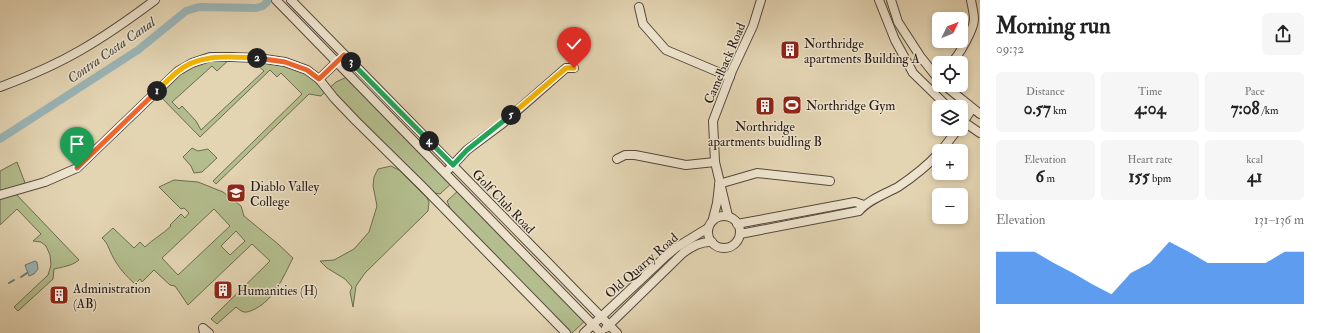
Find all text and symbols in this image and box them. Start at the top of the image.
north arrow [932,12,968,48]
map controls [932,12,968,224]
text: Morning run [996,12,1111,40]
water label: Contra Costa Canal [64,13,160,87]
button: share [1262,13,1304,55]
street label: Camelback Road [701,20,749,106]
pin [557,27,591,68]
icon: check [563,33,585,55]
place label: Northridge apartments Building A [804,36,921,68]
building icon: Northridge apartments Building A [779,39,801,61]
text: 09:32 [996,41,1024,57]
pin: 2 [247,48,267,68]
text: 2 [254,51,260,64]
pin: 3 [341,52,361,72]
text: 3 [349,55,353,68]
button: locate [932,56,968,92]
pin: 1 [147,81,167,101]
text: 1 [155,84,159,97]
text: Distance [1026,85,1065,98]
text: Time [1138,85,1162,98]
text: Pace [1245,85,1265,98]
sports icon: Northridge Gym [781,94,803,116]
building icon: Northridge apartments buidling B [754,95,776,117]
place label: Northridge Gym [806,98,895,115]
text: 0.57 [1024,98,1051,119]
text: 4:04 [1134,98,1166,119]
text: 7:08 [1231,98,1260,119]
button: layers [932,100,968,136]
text: km [1051,104,1067,117]
text: /km [1260,104,1278,117]
pin: 5 [501,105,521,125]
text: 5 [509,108,513,121]
place label: Northridge apartments buidling B [708,119,822,151]
pin [60,127,94,168]
pin: 4 [419,131,439,151]
icon: arrive [66,133,88,155]
text: 4 [426,134,432,147]
button: + [932,144,968,180]
text: Elevation [1024,153,1066,166]
text: Heart rate [1128,153,1172,166]
text: kcal [1246,153,1263,166]
street label: Golf Club Road [469,166,538,238]
text: 6 [1036,166,1044,187]
text: 155 [1129,166,1150,187]
text: 41 [1247,166,1262,187]
text: m [1044,172,1055,185]
text: bpm [1150,172,1171,185]
place label: Diablo Valley College [250,179,319,210]
school or university icon: Diablo Valley College [225,182,247,204]
button: − [932,188,968,224]
text: Elevation [996,212,1046,228]
text: 131–136 m [1254,212,1304,228]
street label: Old Quarry Road [602,229,682,302]
building icon: Humanities (H) [212,279,234,301]
place label: Administration (AB) [72,281,151,312]
place label: Humanities (H) [237,283,318,299]
building icon: Administration (AB) [48,284,70,306]

